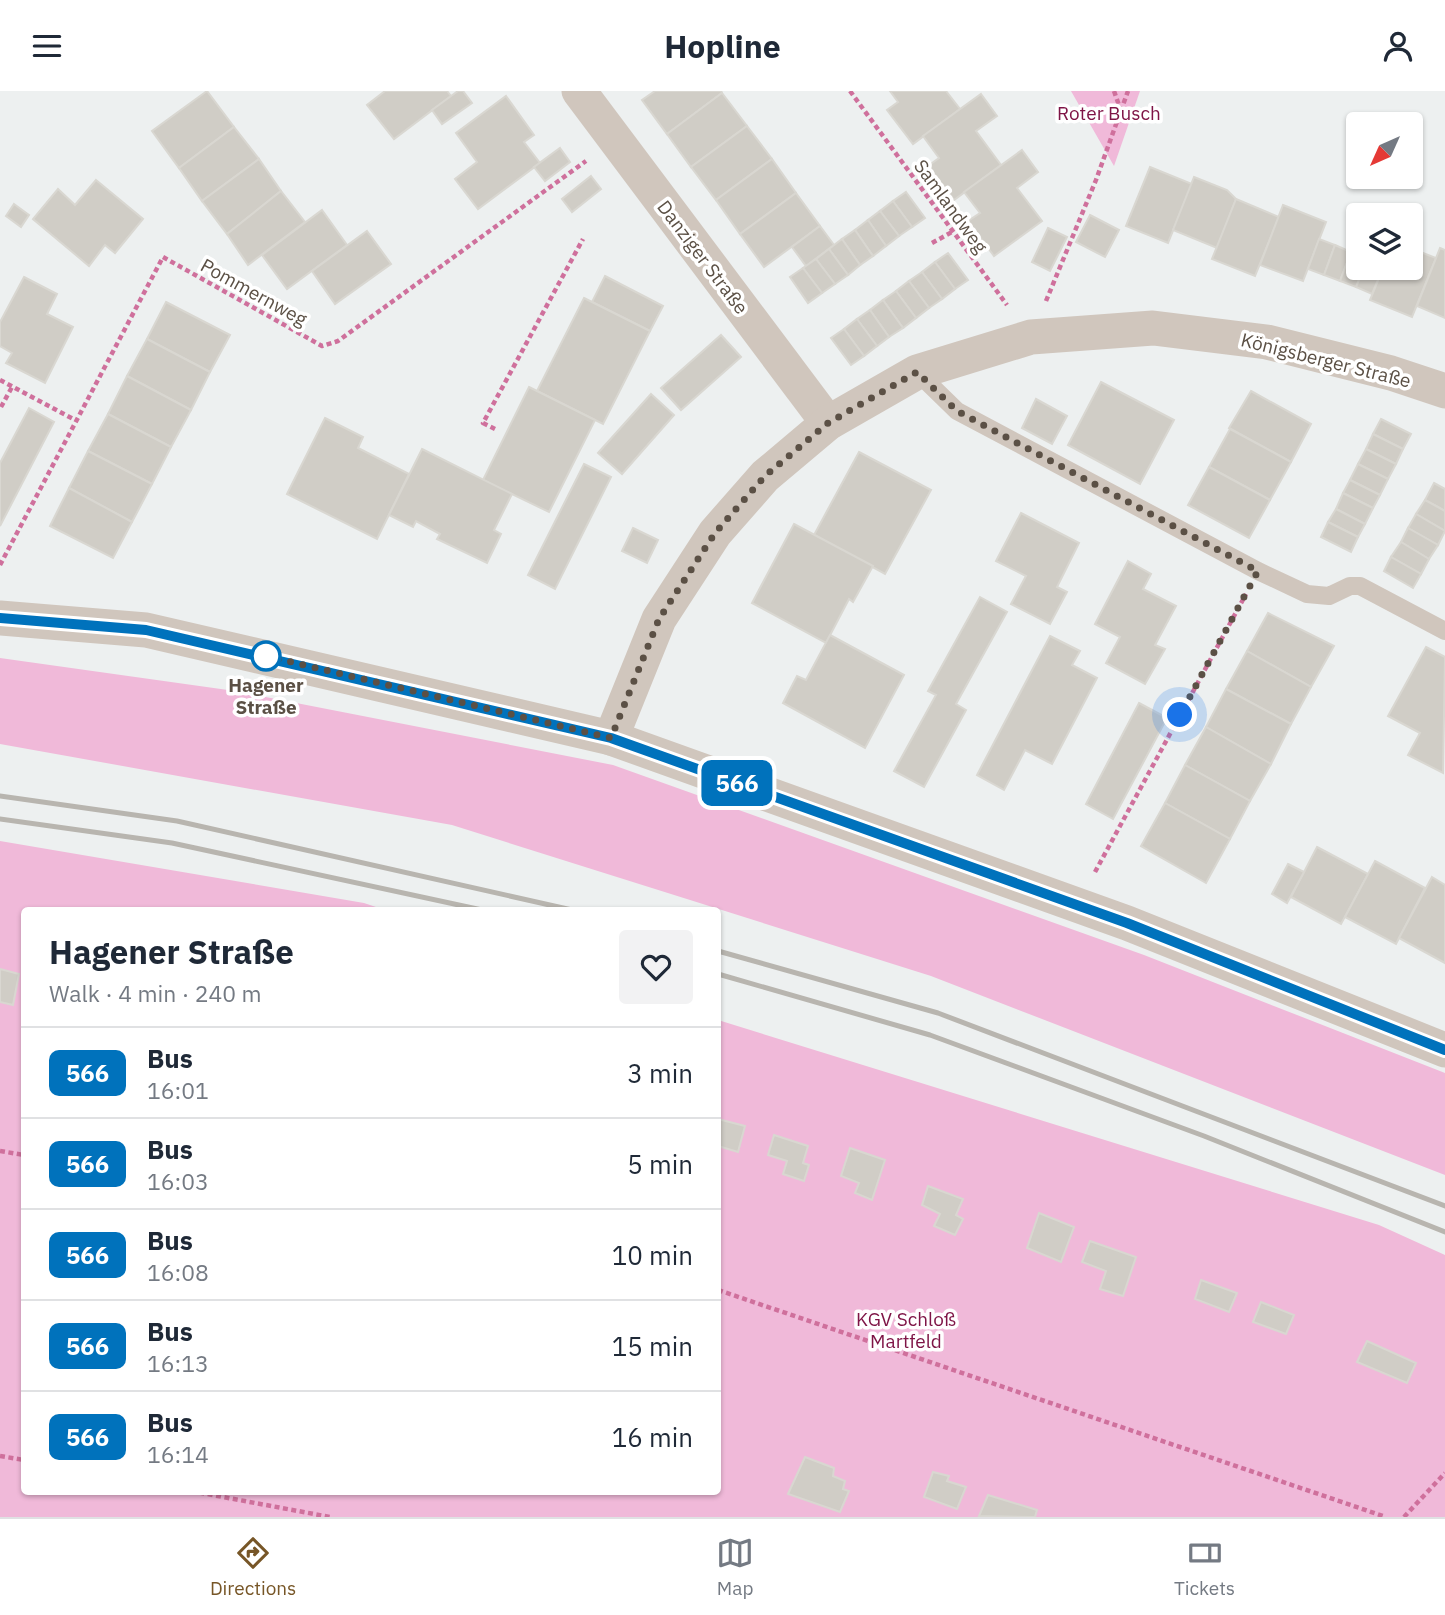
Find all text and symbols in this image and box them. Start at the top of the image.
text: Hopline [664,25,781,67]
icon: menu [28,27,66,65]
icon: person [1379,27,1417,65]
park label: Roter Busch [1057,101,1161,125]
north arrow [1346,112,1423,189]
map controls [1346,112,1423,280]
street label: Samlandweg [909,155,993,257]
street label: Danziger Straße [652,195,754,319]
button: layers [1346,203,1423,280]
street label: Pommernweg [197,253,311,331]
street label: Königsberger Straße [1239,327,1413,393]
marker: Hagener Straße [251,641,281,671]
place label: Hagener Straße [228,673,304,719]
your location [1162,697,1197,732]
line badge: 566 [697,760,777,806]
text: 566 [715,767,759,799]
text: Hagener Straße [49,930,294,973]
button: heart [619,930,693,1004]
text: Walk · 4 min · 240 m [49,978,262,1008]
text: Bus [147,1041,193,1075]
text: 3 min [627,1056,693,1090]
text: 566 [66,1057,109,1089]
text: 16:01 [147,1075,209,1105]
text: Bus [147,1132,193,1166]
text: 5 min [627,1147,693,1181]
text: 566 [66,1148,109,1180]
text: 16:03 [147,1166,209,1196]
text: Bus [147,1223,193,1257]
text: 10 min [612,1238,693,1272]
text: 566 [66,1239,109,1271]
text: 16:08 [147,1257,209,1287]
park label: KGV Schloß Martfeld [856,1307,956,1353]
text: Bus [147,1314,193,1348]
text: 15 min [612,1329,693,1363]
text: 566 [66,1330,109,1362]
text: 16:13 [147,1348,209,1378]
text: Bus [147,1405,193,1439]
text: 16 min [612,1420,693,1454]
text: 566 [66,1421,109,1453]
text: 16:14 [147,1439,209,1469]
tab: Directions [210,1534,296,1600]
tab: Map [716,1534,754,1600]
tab: Tickets [1174,1534,1235,1600]

